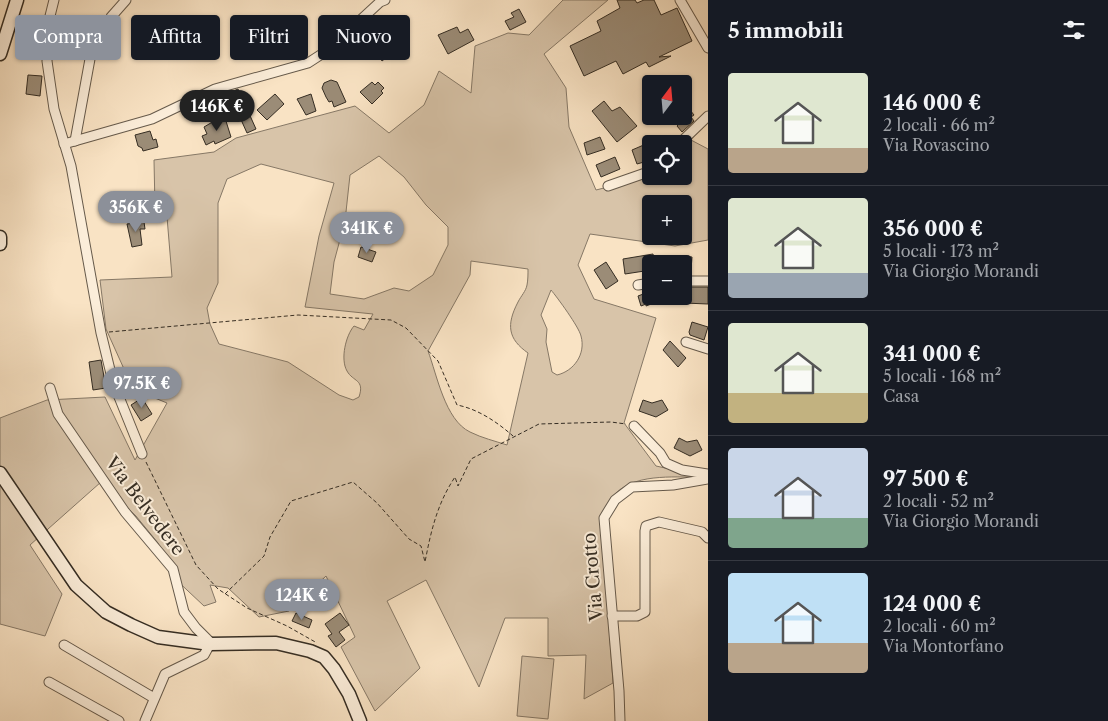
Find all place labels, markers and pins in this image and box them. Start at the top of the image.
pin: 146K € [176,90,258,132]
pin: 356K € [95,190,177,233]
pin: 341K € [326,212,408,254]
pin: 97.5K € [96,366,188,409]
pin: 124K € [261,578,343,621]

